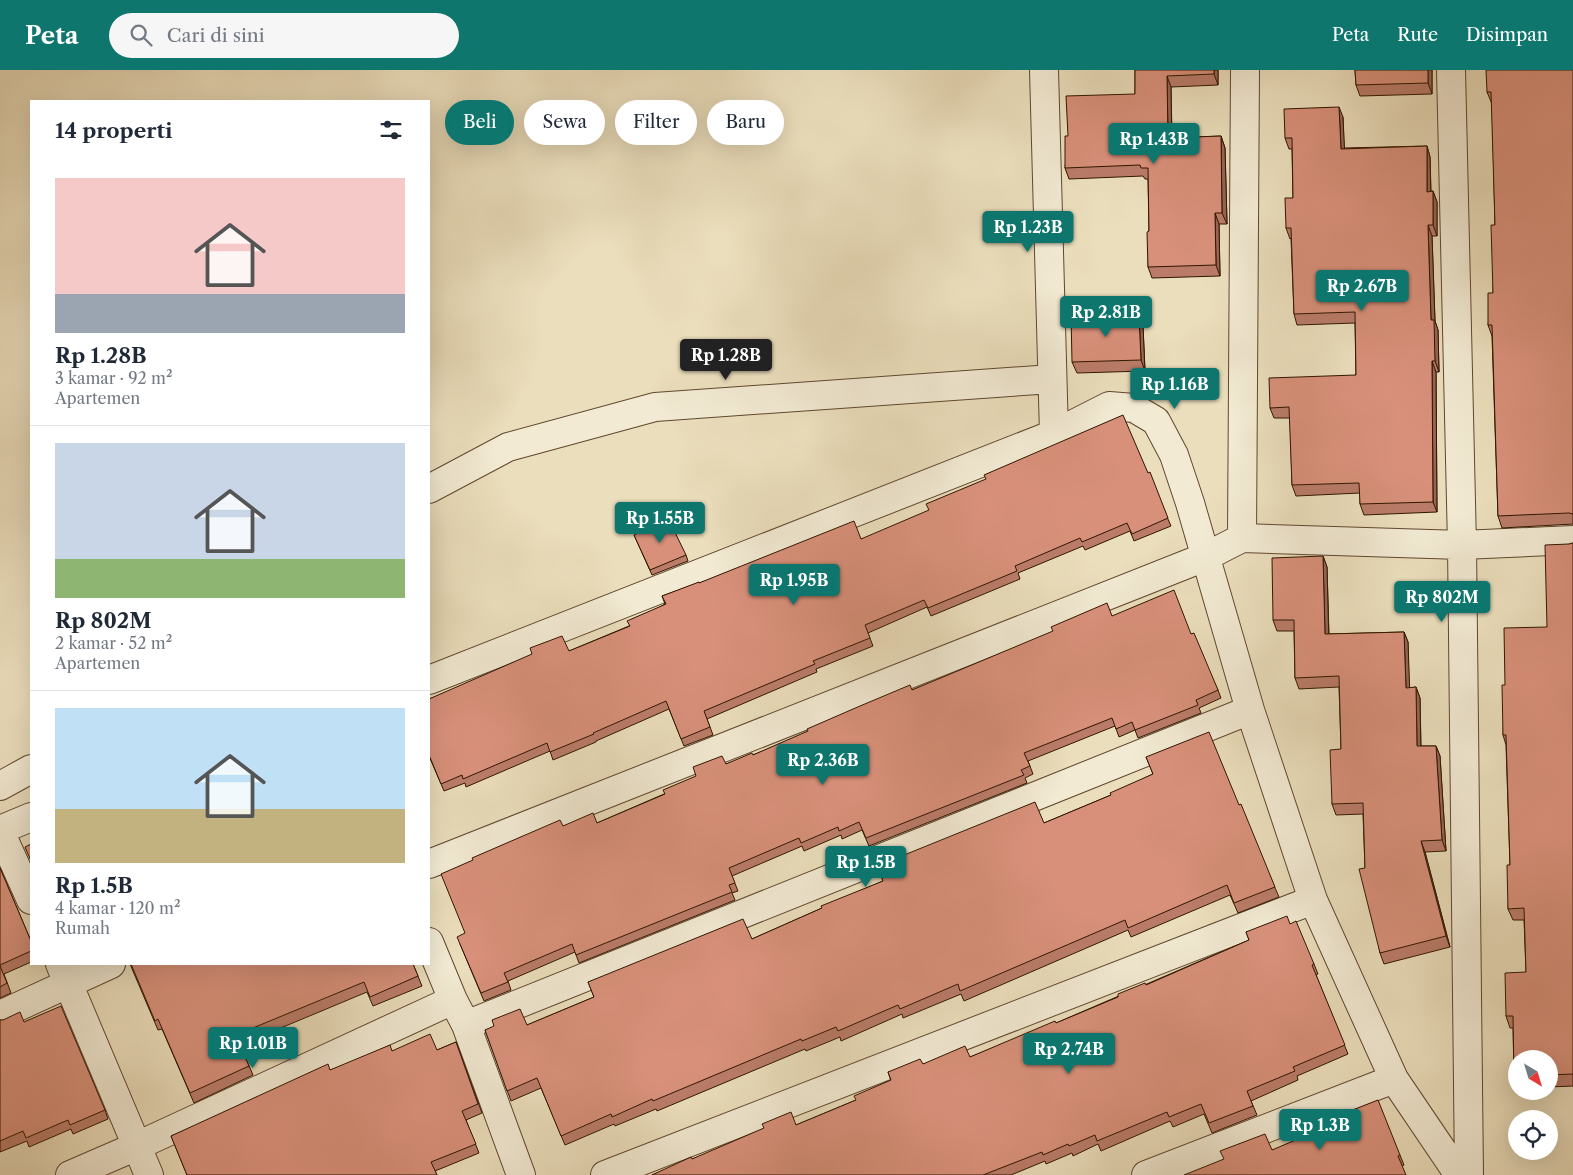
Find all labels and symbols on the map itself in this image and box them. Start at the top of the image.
pin: Rp 1.43B [1102,122,1206,165]
pin: Rp 1.23B [976,210,1080,253]
pin: Rp 2.67B [1310,270,1414,312]
pin: Rp 2.81B [1054,296,1158,338]
pin: Rp 1.28B [674,338,778,381]
pin: Rp 1.16B [1123,368,1227,410]
pin: Rp 1.55B [608,502,712,544]
pin: Rp 1.95B [742,564,846,606]
pin: Rp 802M [1396,580,1488,623]
pin: Rp 2.36B [771,744,875,786]
pin: Rp 1.5B [820,846,912,888]
pin: Rp 1.01B [201,1026,305,1069]
pin: Rp 2.74B [1017,1032,1121,1075]
north arrow [1508,1050,1558,1100]
pin: Rp 1.3B [1274,1108,1366,1151]

